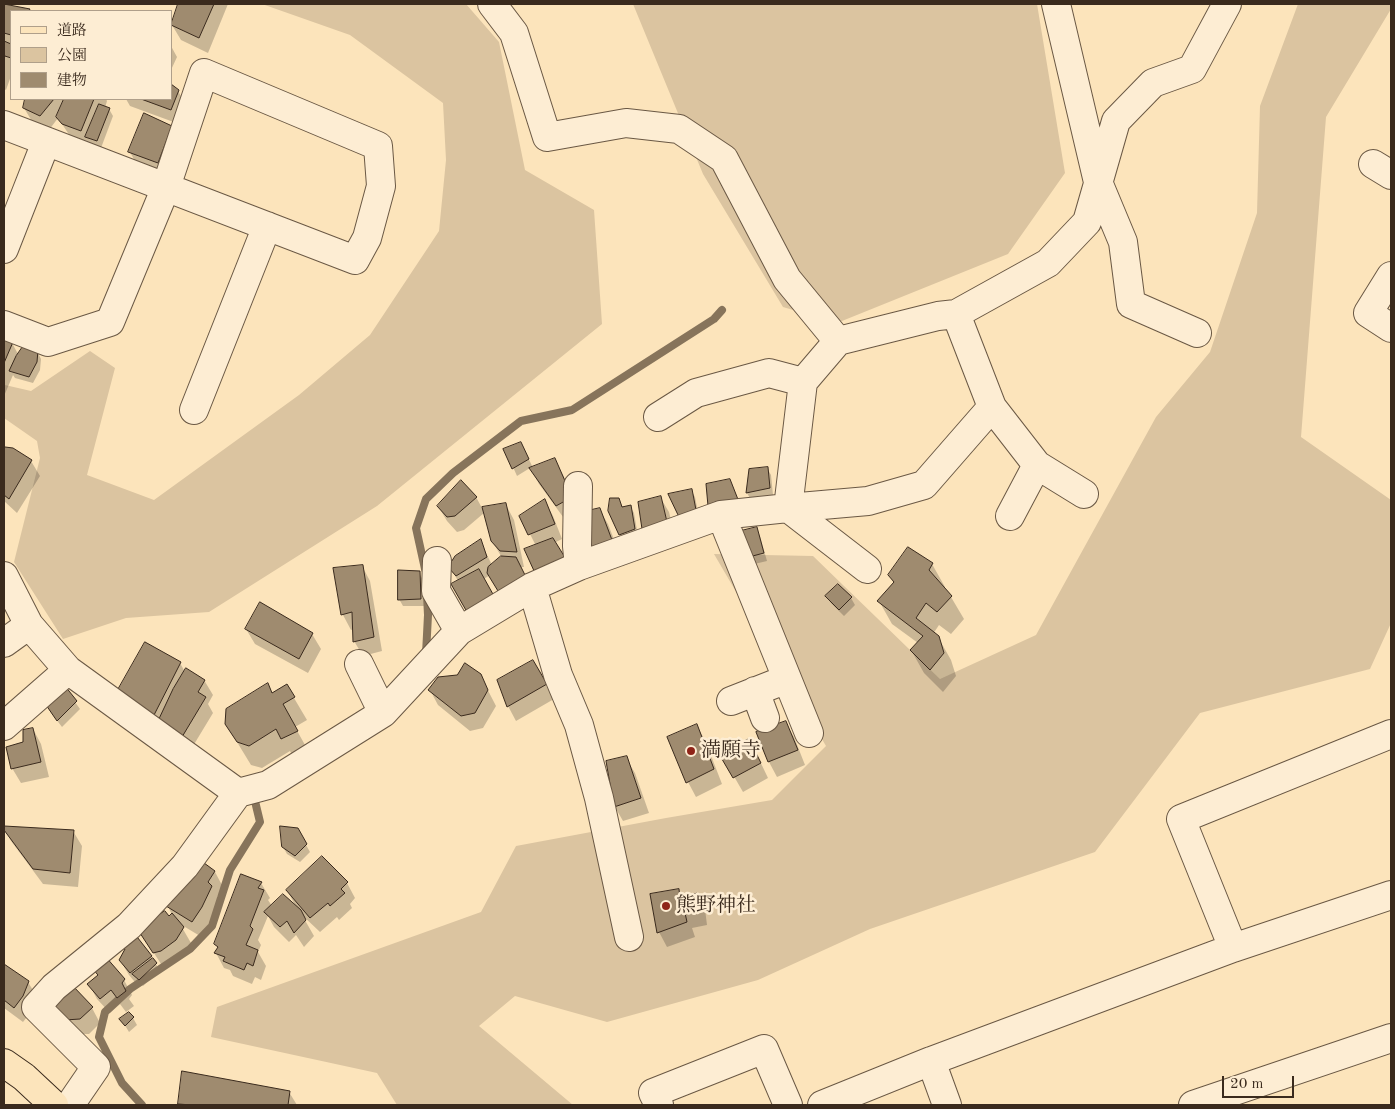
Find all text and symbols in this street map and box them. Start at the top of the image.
legend [10,10,172,100]
text: 道路 [57,24,87,39]
text: 公園 [57,49,87,64]
text: 建物 [57,74,87,89]
place label: 満願寺 [701,739,761,763]
marker: 満願寺 [685,745,697,757]
place label: 熊野神社 [676,894,756,918]
marker: 熊野神社 [660,900,672,912]
scale bar [1225,1066,1298,1098]
text: 20 m [1230,1077,1264,1092]

